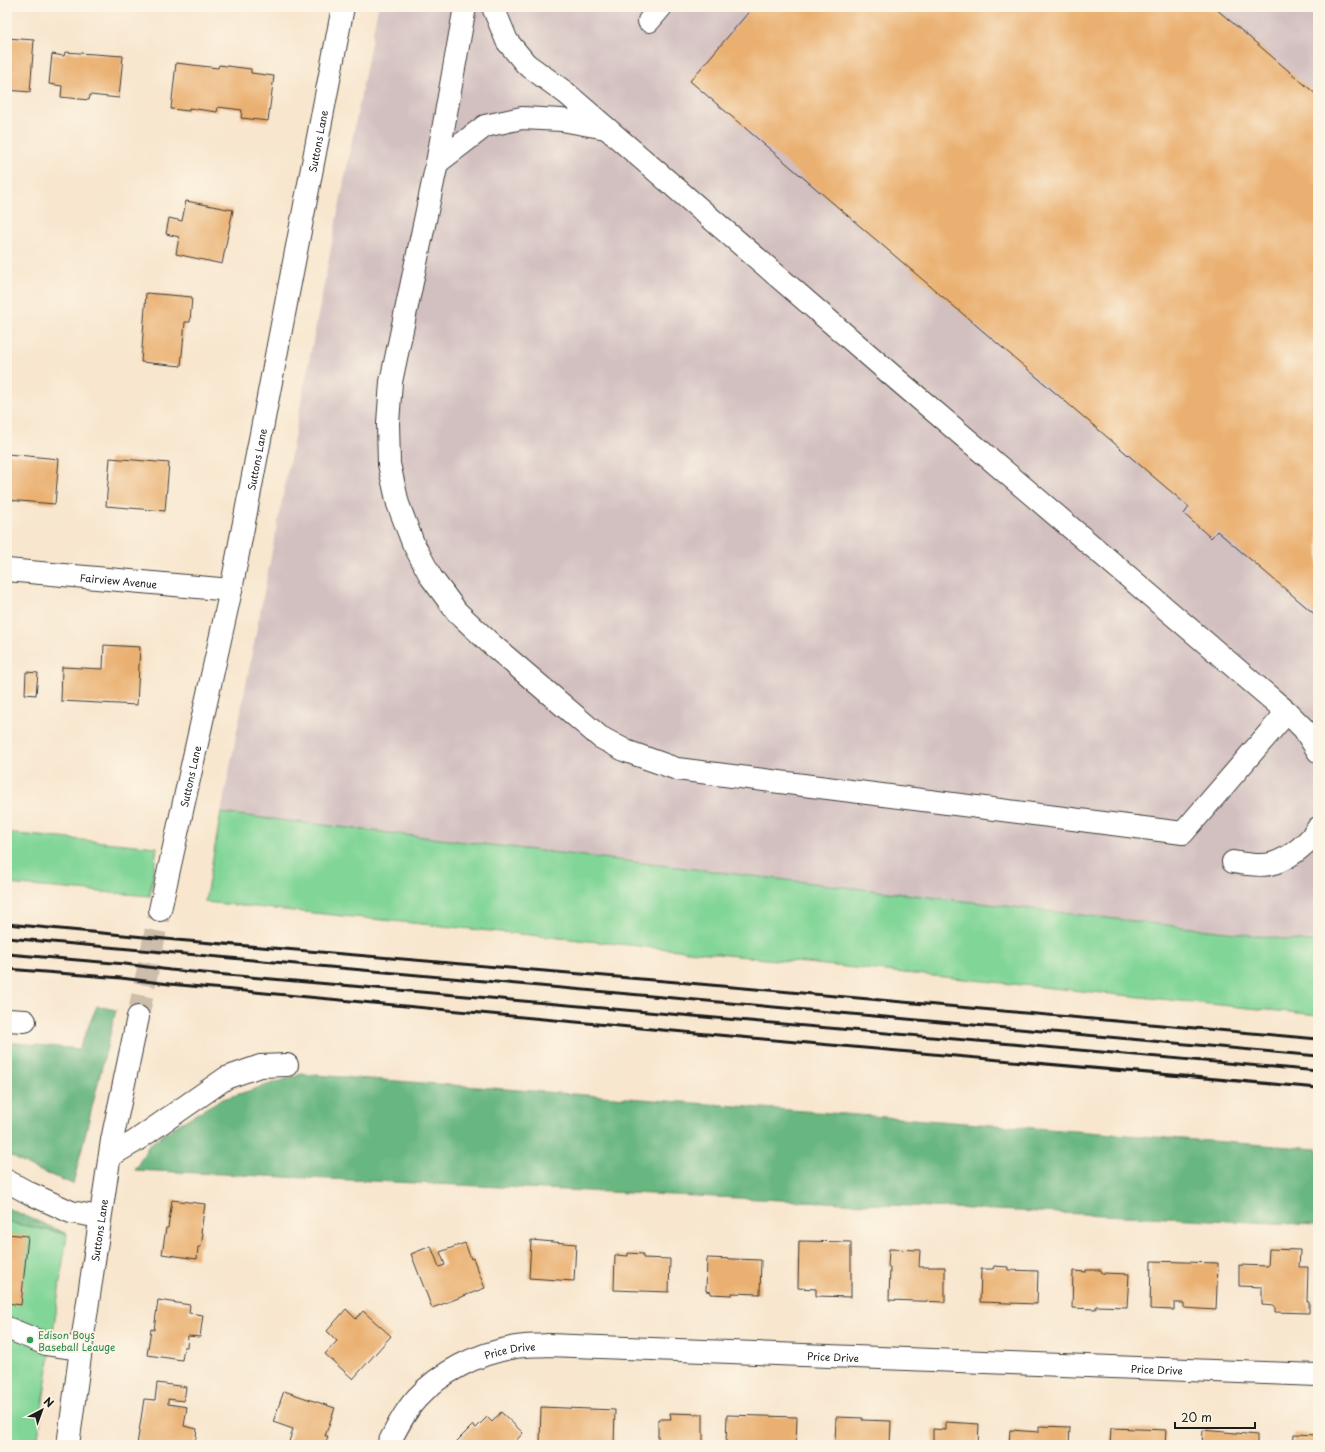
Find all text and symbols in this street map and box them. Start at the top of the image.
street label: Suttons Lane [304,108,331,173]
street label: Suttons Lane [243,426,270,492]
street label: Fairview Avenue [79,569,158,591]
street label: Suttons Lane [176,743,204,809]
street label: Suttons Lane [87,1198,111,1262]
place label: Edison Boys Baseball Leauge [38,1327,116,1354]
marker: Edison Boys Baseball Leauge [25,1335,35,1345]
street label: Price Drive [482,1338,536,1362]
street label: Price Drive [807,1348,859,1365]
street label: Price Drive [1130,1360,1183,1377]
north arrow [22,1390,62,1430]
text: N [40,1393,58,1412]
scale bar [1175,1404,1255,1430]
text: 20 m [1181,1408,1212,1426]

